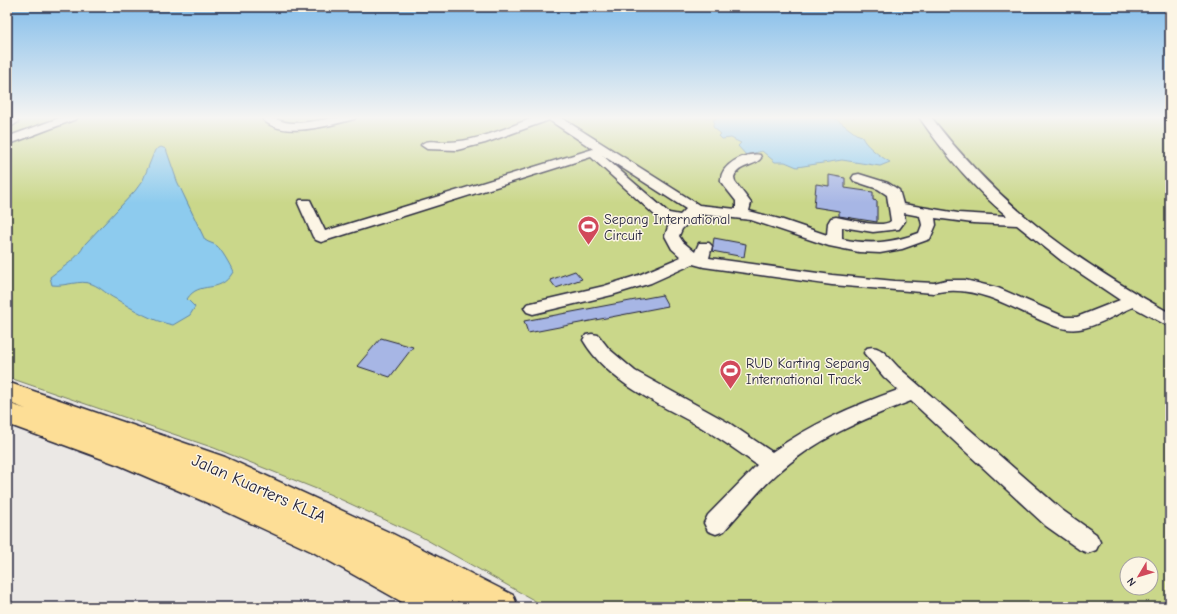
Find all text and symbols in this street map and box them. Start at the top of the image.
place label: Sepang International Circuit [604,211,730,244]
sports icon: Sepang International Circuit [575,214,601,247]
place label: RUD Karting Sepang International Track [746,355,870,388]
sports icon: RUD Karting Sepang International Track [718,358,744,391]
street label: Jalan Kuarters KLIA [189,450,329,527]
north arrow [1119,556,1159,596]
text: N [1124,575,1139,589]

